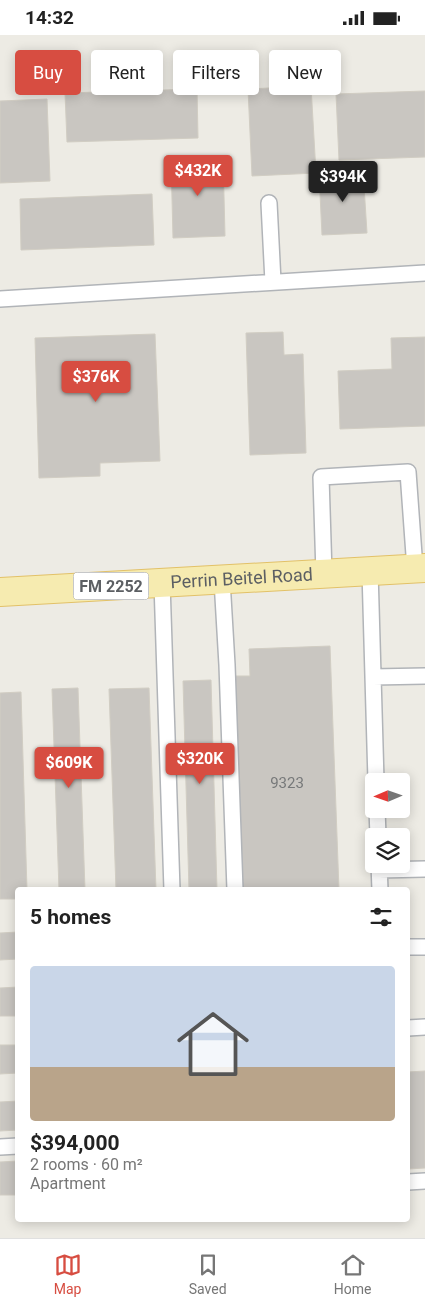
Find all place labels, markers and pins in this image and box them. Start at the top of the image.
pin: $432K [163,155,233,197]
pin: $394K [308,161,378,203]
pin: $376K [61,361,131,403]
pin: $320K [165,743,235,785]
pin: $609K [34,747,104,789]

